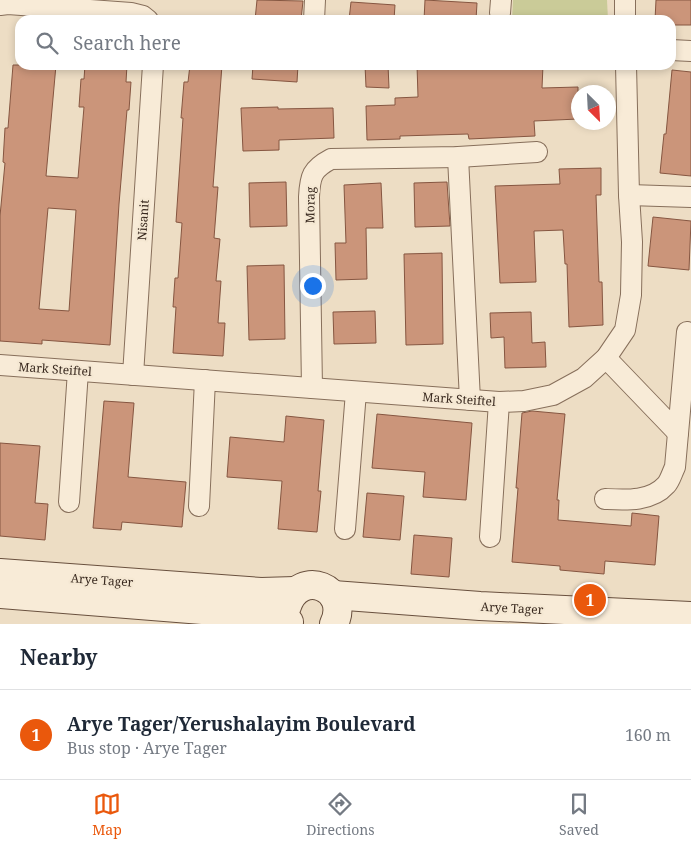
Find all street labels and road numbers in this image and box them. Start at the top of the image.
street label: Morag [301,186,319,224]
street label: Nisanit [133,199,153,241]
street label: Mark Steiftel [18,358,93,380]
street label: Mark Steiftel [422,388,497,410]
street label: Arye Tager [70,569,134,591]
street label: Arye Tager [480,598,544,618]

